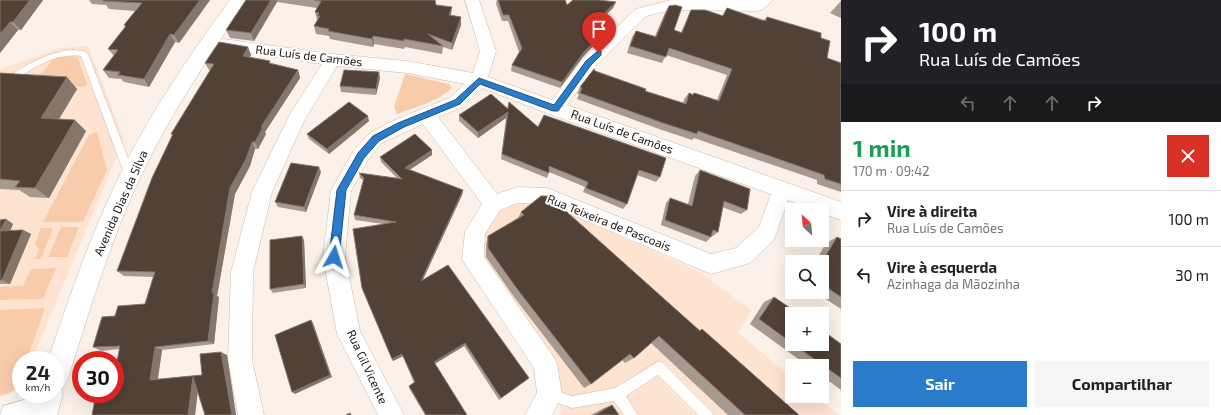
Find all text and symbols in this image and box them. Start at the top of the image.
pin [582,12,616,53]
text: 100 m [919,14,997,48]
icon: right [853,16,905,68]
icon: arrive [588,18,610,40]
street label: Rua Luís de Camões [255,42,363,69]
text: Rua Luís de Camões [919,48,1080,70]
icon: left [957,92,979,114]
icon: ahead [999,92,1021,114]
icon: ahead [1041,92,1063,114]
icon: right [1083,92,1105,114]
street label: Rua Luís de Camões [569,106,675,156]
text: 1 min [853,133,911,162]
button: close [1167,135,1209,177]
street label: Avenida Dias da Silva [90,147,150,258]
text: 170 m · 09:42 [853,163,929,179]
street label: Rua Teixeira de Pascoais [546,191,673,253]
text: Vire à direita [887,202,977,220]
north arrow [785,203,829,247]
map controls [785,203,829,403]
icon: right [853,208,875,230]
text: 100 m [1168,210,1209,228]
text: Rua Luís de Camões [887,220,1004,236]
position arrow [313,236,355,278]
button: search [785,255,829,299]
text: Vire à esquerda [887,258,997,276]
icon: left [853,264,875,286]
text: 30 m [1175,266,1209,284]
text: Azinhaga da Mãozinha [887,276,1020,292]
button: + [785,307,829,351]
street label: Rua Gil Vicente [345,327,391,406]
speed limit sign: 30 [72,351,124,403]
button: − [785,359,829,403]
text: 24 [26,360,50,384]
button: Sair [853,361,1027,407]
button: Compartilhar [1035,361,1209,407]
text: km/h [26,381,50,393]

